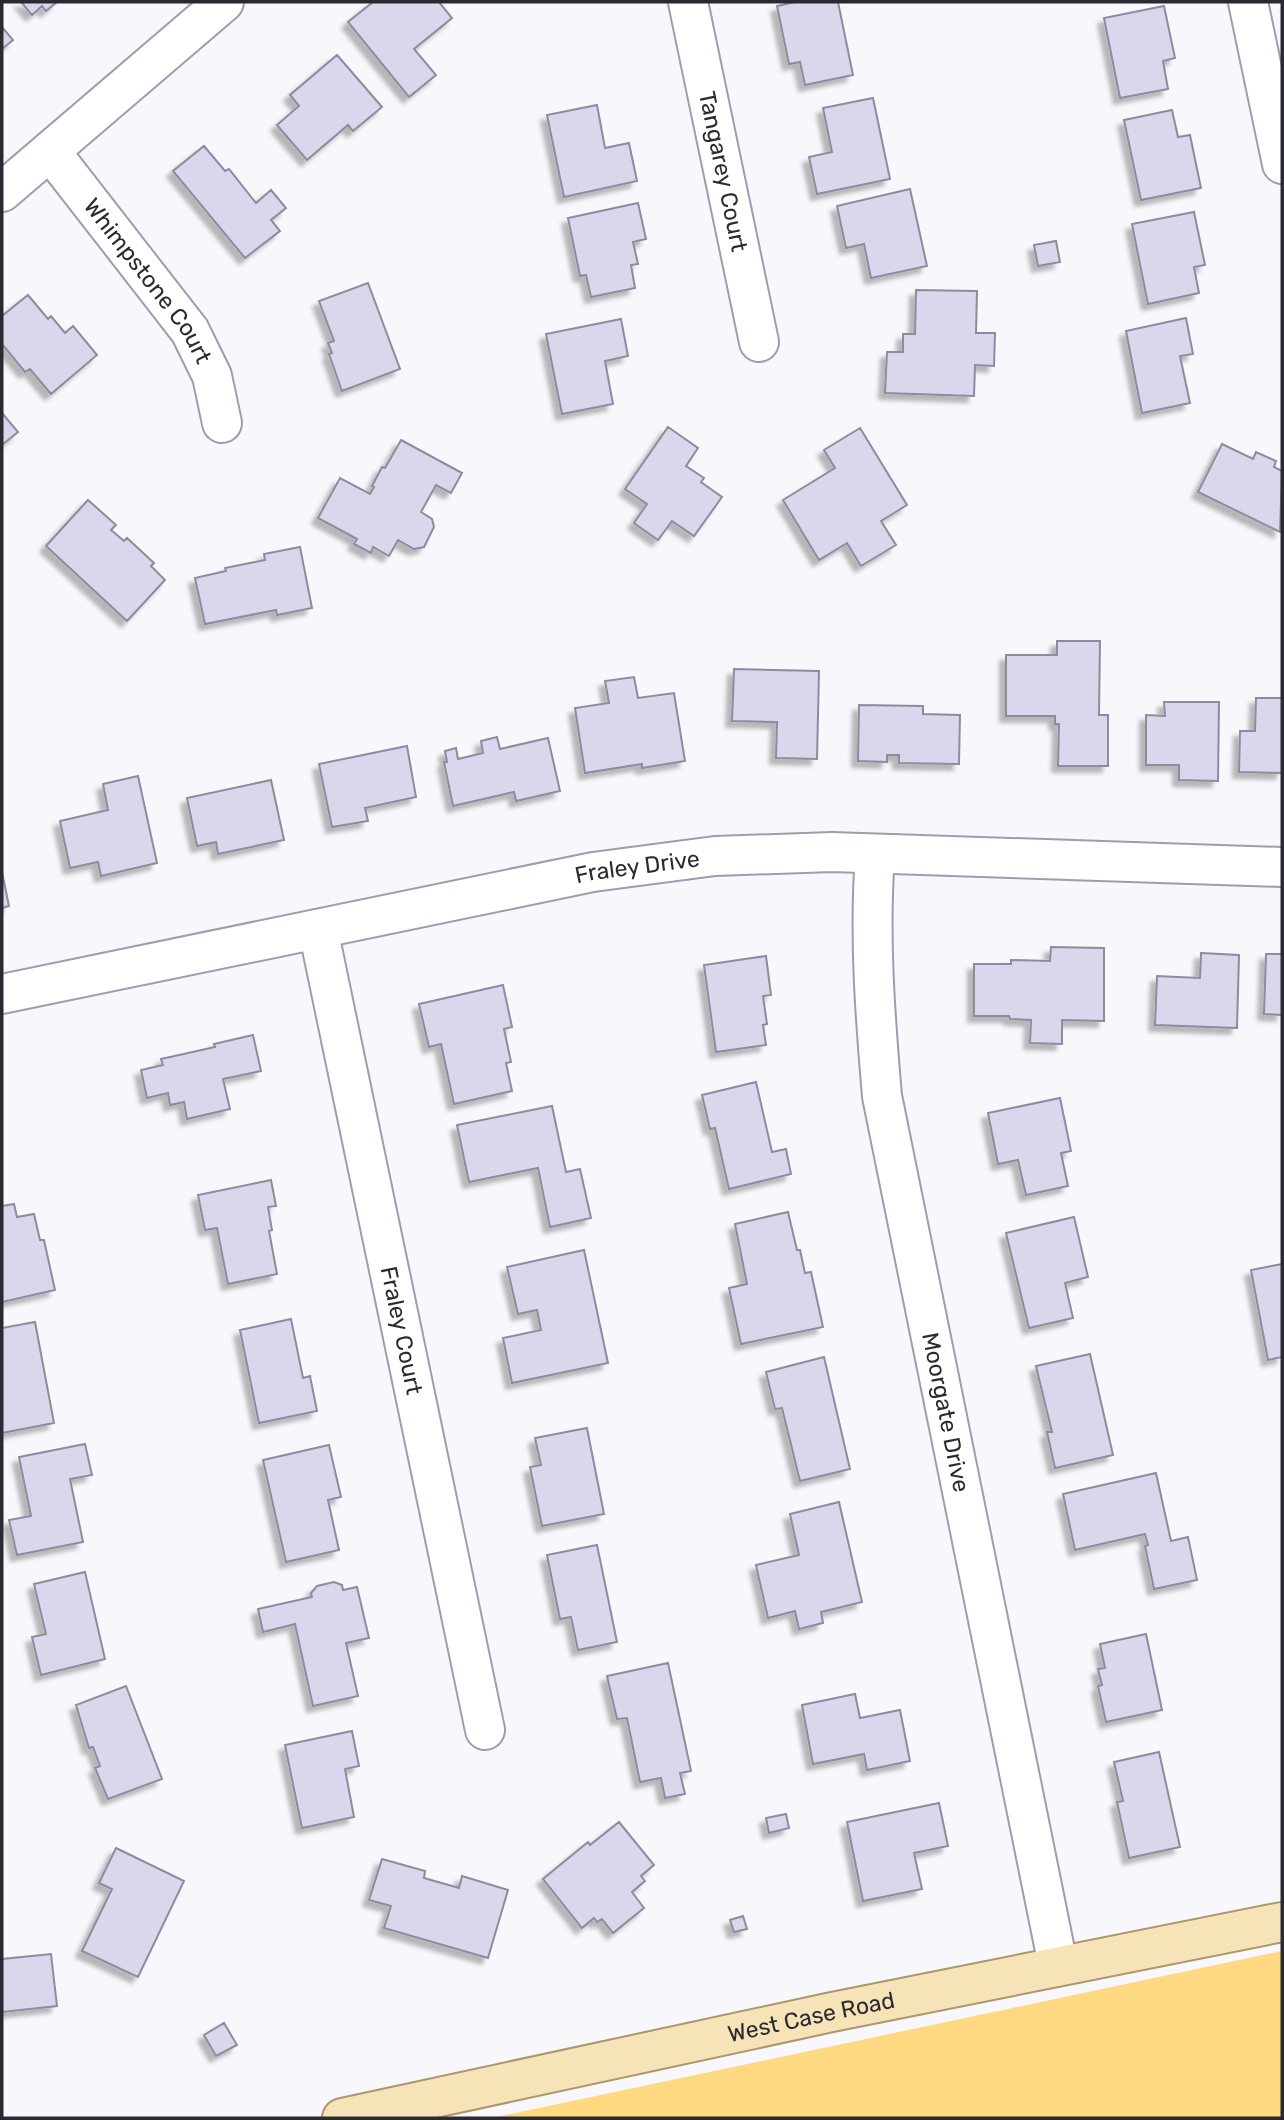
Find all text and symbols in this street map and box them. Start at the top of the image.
street label: Tangarey Court [693,89,754,254]
street label: Whimpstone Court [78,193,218,368]
street label: Fraley Drive [572,844,701,889]
street label: Fraley Court [375,1264,429,1397]
street label: Moorgate Drive [916,1330,976,1495]
street label: West Case Road [725,1986,897,2048]

